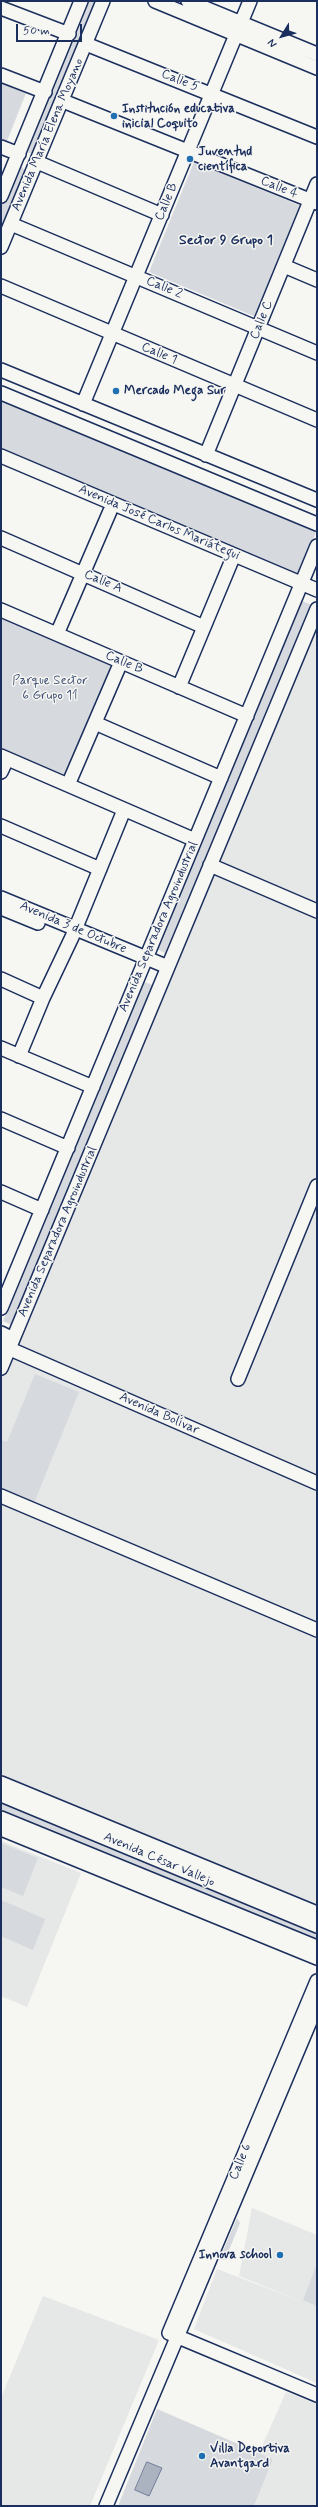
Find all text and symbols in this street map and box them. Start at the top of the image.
scale bar [18,16,84,42]
north arrow [262,16,302,56]
text: 50 m [23,23,50,39]
text: N [265,36,280,50]
street label: Avenida María Elena Moyano [9,56,87,214]
street label: Calle 5 [159,66,201,96]
place label: Institución educativa inicial Coquito [122,101,235,132]
marker: Institución educativa inicial Coquito [109,111,119,121]
place label: Juventud científica [198,144,252,175]
marker: Juventud científica [185,154,195,164]
street label: Calle 4 [258,173,300,203]
street label: Calle B [152,181,182,223]
district label: Sector 9 Grupo 1 [179,233,273,249]
street label: Calle 2 [144,273,184,303]
street label: Calle C [247,298,277,342]
street label: Calle 1 [139,340,179,368]
place label: Mercado Mega Sur [124,383,226,399]
marker: Mercado Mega Sur [111,386,121,396]
street label: Avenida José Carlos Mariátegui [76,482,242,564]
street label: Calle A [82,567,124,597]
street label: Calle B [103,648,145,678]
park label: Parque Sector 6 Grupo 11 [12,673,88,704]
street label: Avenida Separadora Agroindustrial [116,839,202,1015]
street label: Avenida 3 de Octubre [17,898,129,958]
street label: Avenida Separadora Agroindustrial [15,1144,101,1320]
street label: Avenida Bolívar [117,1389,201,1439]
street label: Avenida César Vallejo [101,1829,217,1891]
street label: Calle 6 [226,2141,256,2183]
place label: Innova school [199,2247,272,2263]
marker: Innova school [275,2250,285,2260]
place label: Villa Deportiva Avantgard [210,2441,290,2472]
marker: Villa Deportiva Avantgard [197,2451,207,2461]

